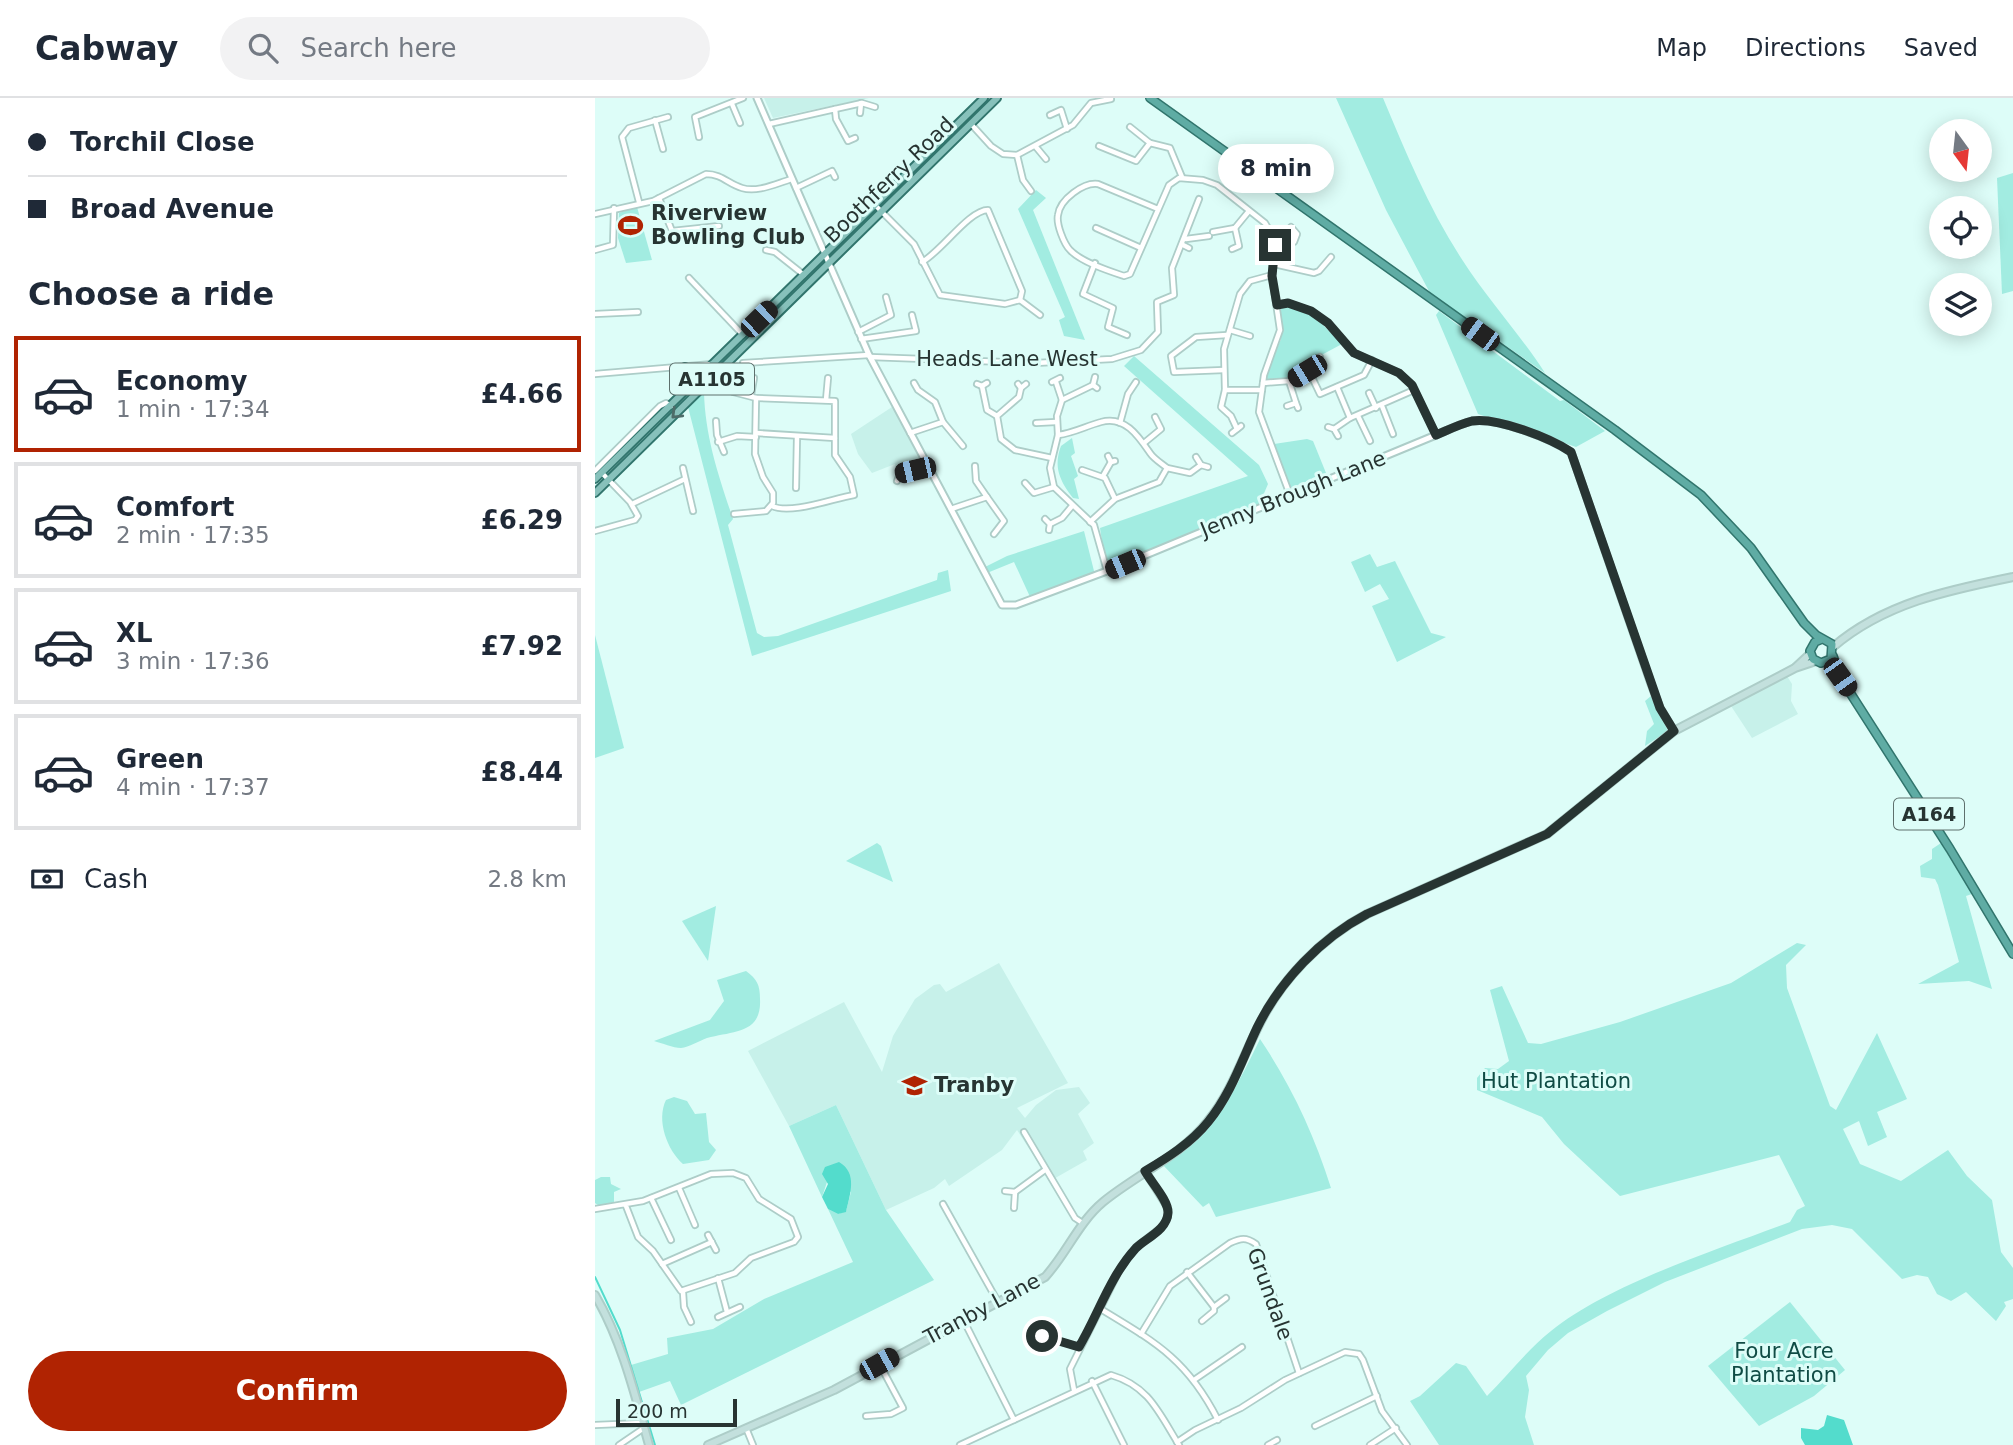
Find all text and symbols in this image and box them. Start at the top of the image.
search box [220,17,710,80]
text: Cabway [35,29,178,68]
icon: search [244,29,282,67]
text: Search here [300,33,457,63]
text: Map [1656,34,1707,62]
text: Directions [1745,34,1866,62]
text: Saved [1904,34,1978,62]
street label: Boothferry Road [819,112,959,248]
north arrow [1929,119,1991,182]
map controls [1929,119,1992,336]
text: Torchil Close [70,127,255,157]
callout: 8 min [1217,144,1333,192]
text: 8 min [1240,155,1312,181]
text: Broad Avenue [70,194,274,224]
button: locate [1929,196,1992,259]
place label: Riverview Bowling Club [651,201,805,249]
sports icon: Riverview Bowling Club [617,211,645,239]
route end [1259,229,1291,261]
button: layers [1929,273,1992,336]
text: Choose a ride [28,275,274,313]
car [737,297,782,341]
car [1457,313,1504,355]
street label: Heads Lane West [916,347,1098,371]
car [1284,351,1331,391]
icon: car [32,363,95,426]
road number: A1105 [670,364,754,394]
text: Economy [116,366,247,396]
text: £4.66 [481,379,563,409]
text: 1 min · 17:34 [116,396,270,422]
one-way arrow [671,406,684,419]
street label: Jenny Brough Lane [1195,446,1389,543]
car [893,455,938,485]
icon: car [32,489,95,552]
text: Comfort [116,492,234,522]
text: £6.29 [481,505,563,535]
text: 2 min · 17:35 [116,522,270,548]
car [1102,546,1149,582]
icon: car [32,615,95,678]
text: XL [116,618,153,648]
text: £7.92 [481,631,563,661]
text: 3 min · 17:36 [116,648,270,674]
car [1820,654,1861,700]
icon: car [32,741,95,804]
text: Green [116,744,204,774]
text: £8.44 [481,757,563,787]
text: 4 min · 17:37 [116,774,270,800]
road number: A164 [1894,799,1964,830]
icon: cash [28,860,66,898]
text: Cash [84,864,148,894]
text: 2.8 km [487,866,567,892]
park label: Hut Plantation [1481,1069,1631,1093]
school or university icon: Tranby [900,1071,928,1099]
place label: Tranby [934,1073,1015,1097]
street label: Grundale [1242,1245,1298,1343]
street label: Tranby Lane [919,1268,1044,1350]
route start [1026,1320,1058,1352]
park label: Four Acre Plantation [1731,1339,1837,1387]
car [856,1345,903,1383]
button: Confirm [28,1351,567,1431]
scale bar [616,1396,737,1428]
text: 200 m [627,1400,688,1422]

